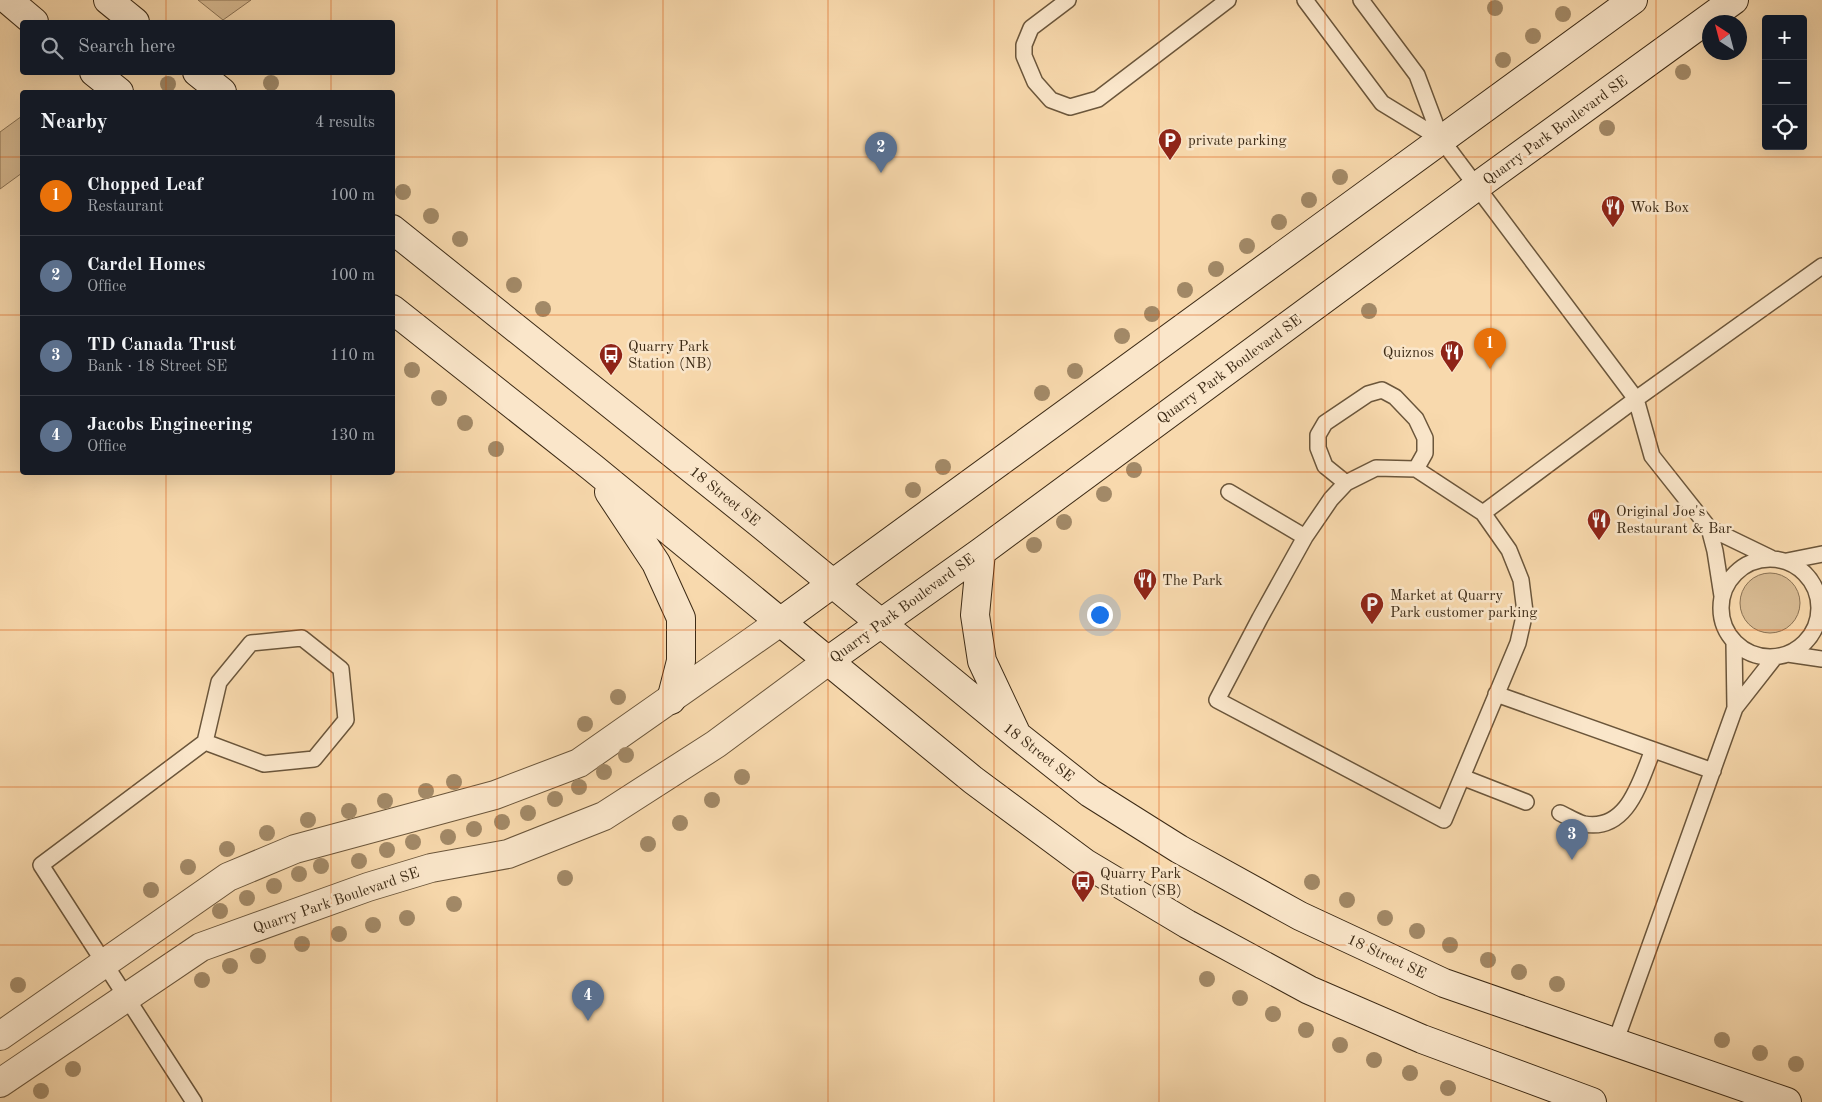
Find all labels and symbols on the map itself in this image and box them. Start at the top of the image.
north arrow [1702,15,1747,60]
street label: Quarry Park Boulevard SE [1481,74,1631,189]
parking icon: private parking [1157,127,1183,161]
pin: 2 [865,132,897,173]
place label: private parking [1188,134,1287,149]
restaurant icon: Wok Box [1600,194,1626,228]
place label: Wok Box [1630,201,1689,216]
street label: Quarry Park Boulevard SE [1155,313,1305,428]
pin: 1 [1474,328,1506,369]
restaurant icon: Quiznos [1439,339,1465,373]
place label: Quarry Park Station (NB) [628,340,712,372]
bus stop icon: Quarry Park Station (NB) [598,342,624,376]
place label: Quiznos [1383,346,1434,361]
street label: 18 Street SE [686,465,762,530]
place label: Original Joe's Restaurant & Bar [1616,505,1732,537]
restaurant icon: Original Joe's Restaurant & Bar [1586,507,1612,541]
street label: Quarry Park Boulevard SE [828,552,978,667]
restaurant icon: The Park [1132,567,1158,601]
place label: The Park [1162,574,1223,589]
place label: Market at Quarry Park customer parking [1390,589,1537,621]
parking icon: Market at Quarry Park customer parking [1359,591,1385,625]
your location [1087,602,1113,628]
street label: 18 Street SE [1000,721,1076,785]
pin: 3 [1556,819,1588,860]
street label: Quarry Park Boulevard SE [251,866,422,937]
place label: Quarry Park Station (SB) [1100,867,1182,899]
bus stop icon: Quarry Park Station (SB) [1070,869,1096,903]
street label: 18 Street SE [1345,933,1428,982]
pin: 4 [572,980,604,1021]

